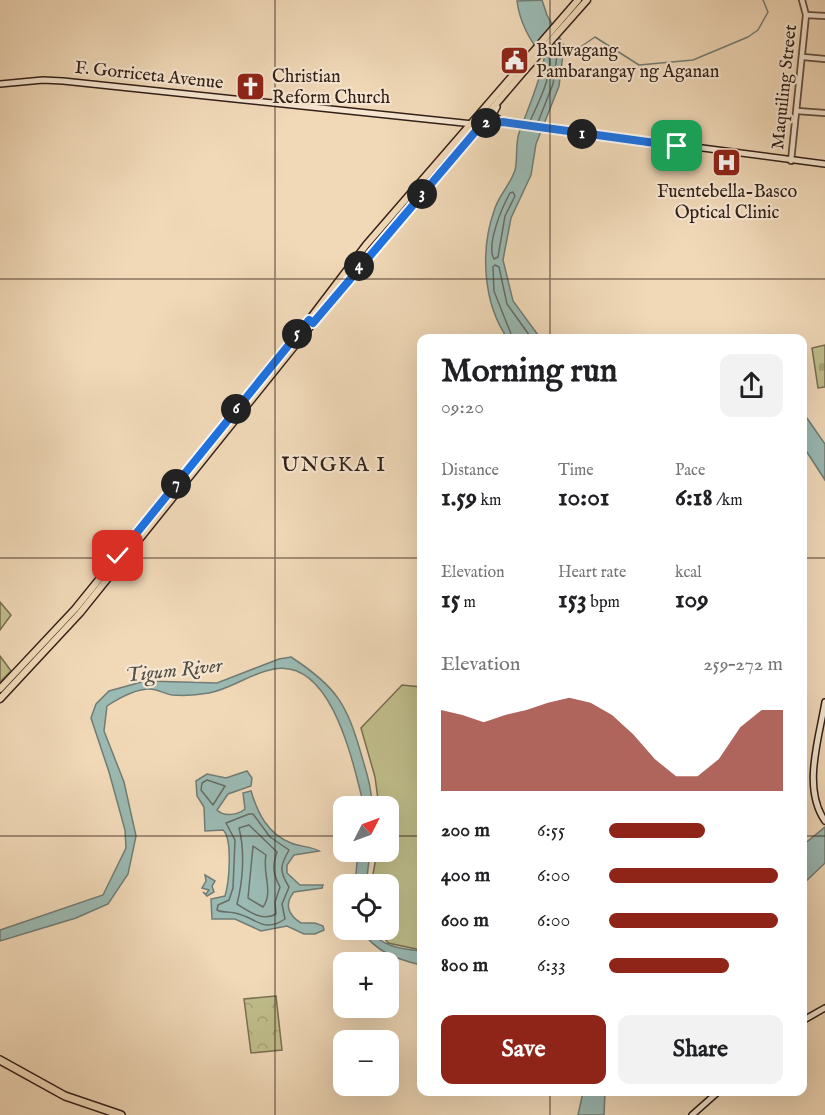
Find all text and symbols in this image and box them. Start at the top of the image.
street label: Maquiling Street [767,23,803,151]
place label: Bulwagang Pambarangay ng Aganan [536,40,720,84]
public building icon: Bulwagang Pambarangay ng Aganan [499,45,531,77]
street label: F. Gorriceta Avenue [74,57,224,95]
place label: Christian Reform Church [272,66,390,110]
church icon: Christian Reform Church [235,71,267,103]
pin: 2 [471,108,501,138]
text: 2 [482,113,490,133]
pin: 1 [567,119,597,149]
pin [651,120,702,171]
text: 1 [579,124,585,144]
icon: arrive [660,129,693,162]
hospital icon: Fuentebella-Basco Optical Clinic [711,147,743,179]
pin: 3 [407,179,437,209]
place label: Fuentebella-Basco Optical Clinic [657,181,797,225]
text: 3 [419,184,425,204]
pin: 4 [344,251,374,281]
text: 4 [355,256,363,276]
pin: 5 [282,319,312,349]
text: 5 [294,324,300,344]
text: Morning run [441,351,617,393]
button: share [720,354,783,417]
pin: 6 [221,394,251,424]
text: 09:20 [441,395,484,420]
text: 6 [233,399,239,419]
district label: UNGKA I [281,452,387,479]
text: Distance [441,461,499,481]
text: Time [558,461,594,481]
text: Pace [675,461,705,481]
pin: 7 [161,469,191,499]
text: 7 [172,474,180,494]
text: 1.59 [441,481,477,514]
text: 10:01 [558,481,609,514]
text: 6:18 [675,481,713,514]
text: km [477,491,501,511]
text: /km [713,491,743,511]
pin [92,530,143,581]
icon: check [101,539,134,572]
text: Elevation [441,563,504,583]
text: Heart rate [558,563,626,583]
text: kcal [675,563,702,583]
text: 15 [441,583,460,616]
text: 153 [558,583,587,616]
text: 109 [675,583,709,616]
text: m [460,593,476,613]
text: bpm [587,593,620,613]
text: Elevation [441,652,520,677]
text: 259–272 m [703,652,783,677]
water label: Tigum River [124,653,225,690]
north arrow [333,796,399,862]
map controls [333,796,399,1096]
text: 200 m [441,818,490,843]
text: 6:55 [537,818,565,843]
text: 400 m [441,863,490,888]
text: 6:00 [537,863,570,888]
button: locate [333,874,399,940]
text: 600 m [441,908,489,933]
text: 6:00 [537,908,570,933]
button: + [333,952,399,1018]
text: 800 m [441,953,488,978]
text: 6:33 [537,953,566,978]
button: Save [441,1015,606,1084]
button: Share [618,1015,783,1084]
button: − [333,1030,399,1096]

